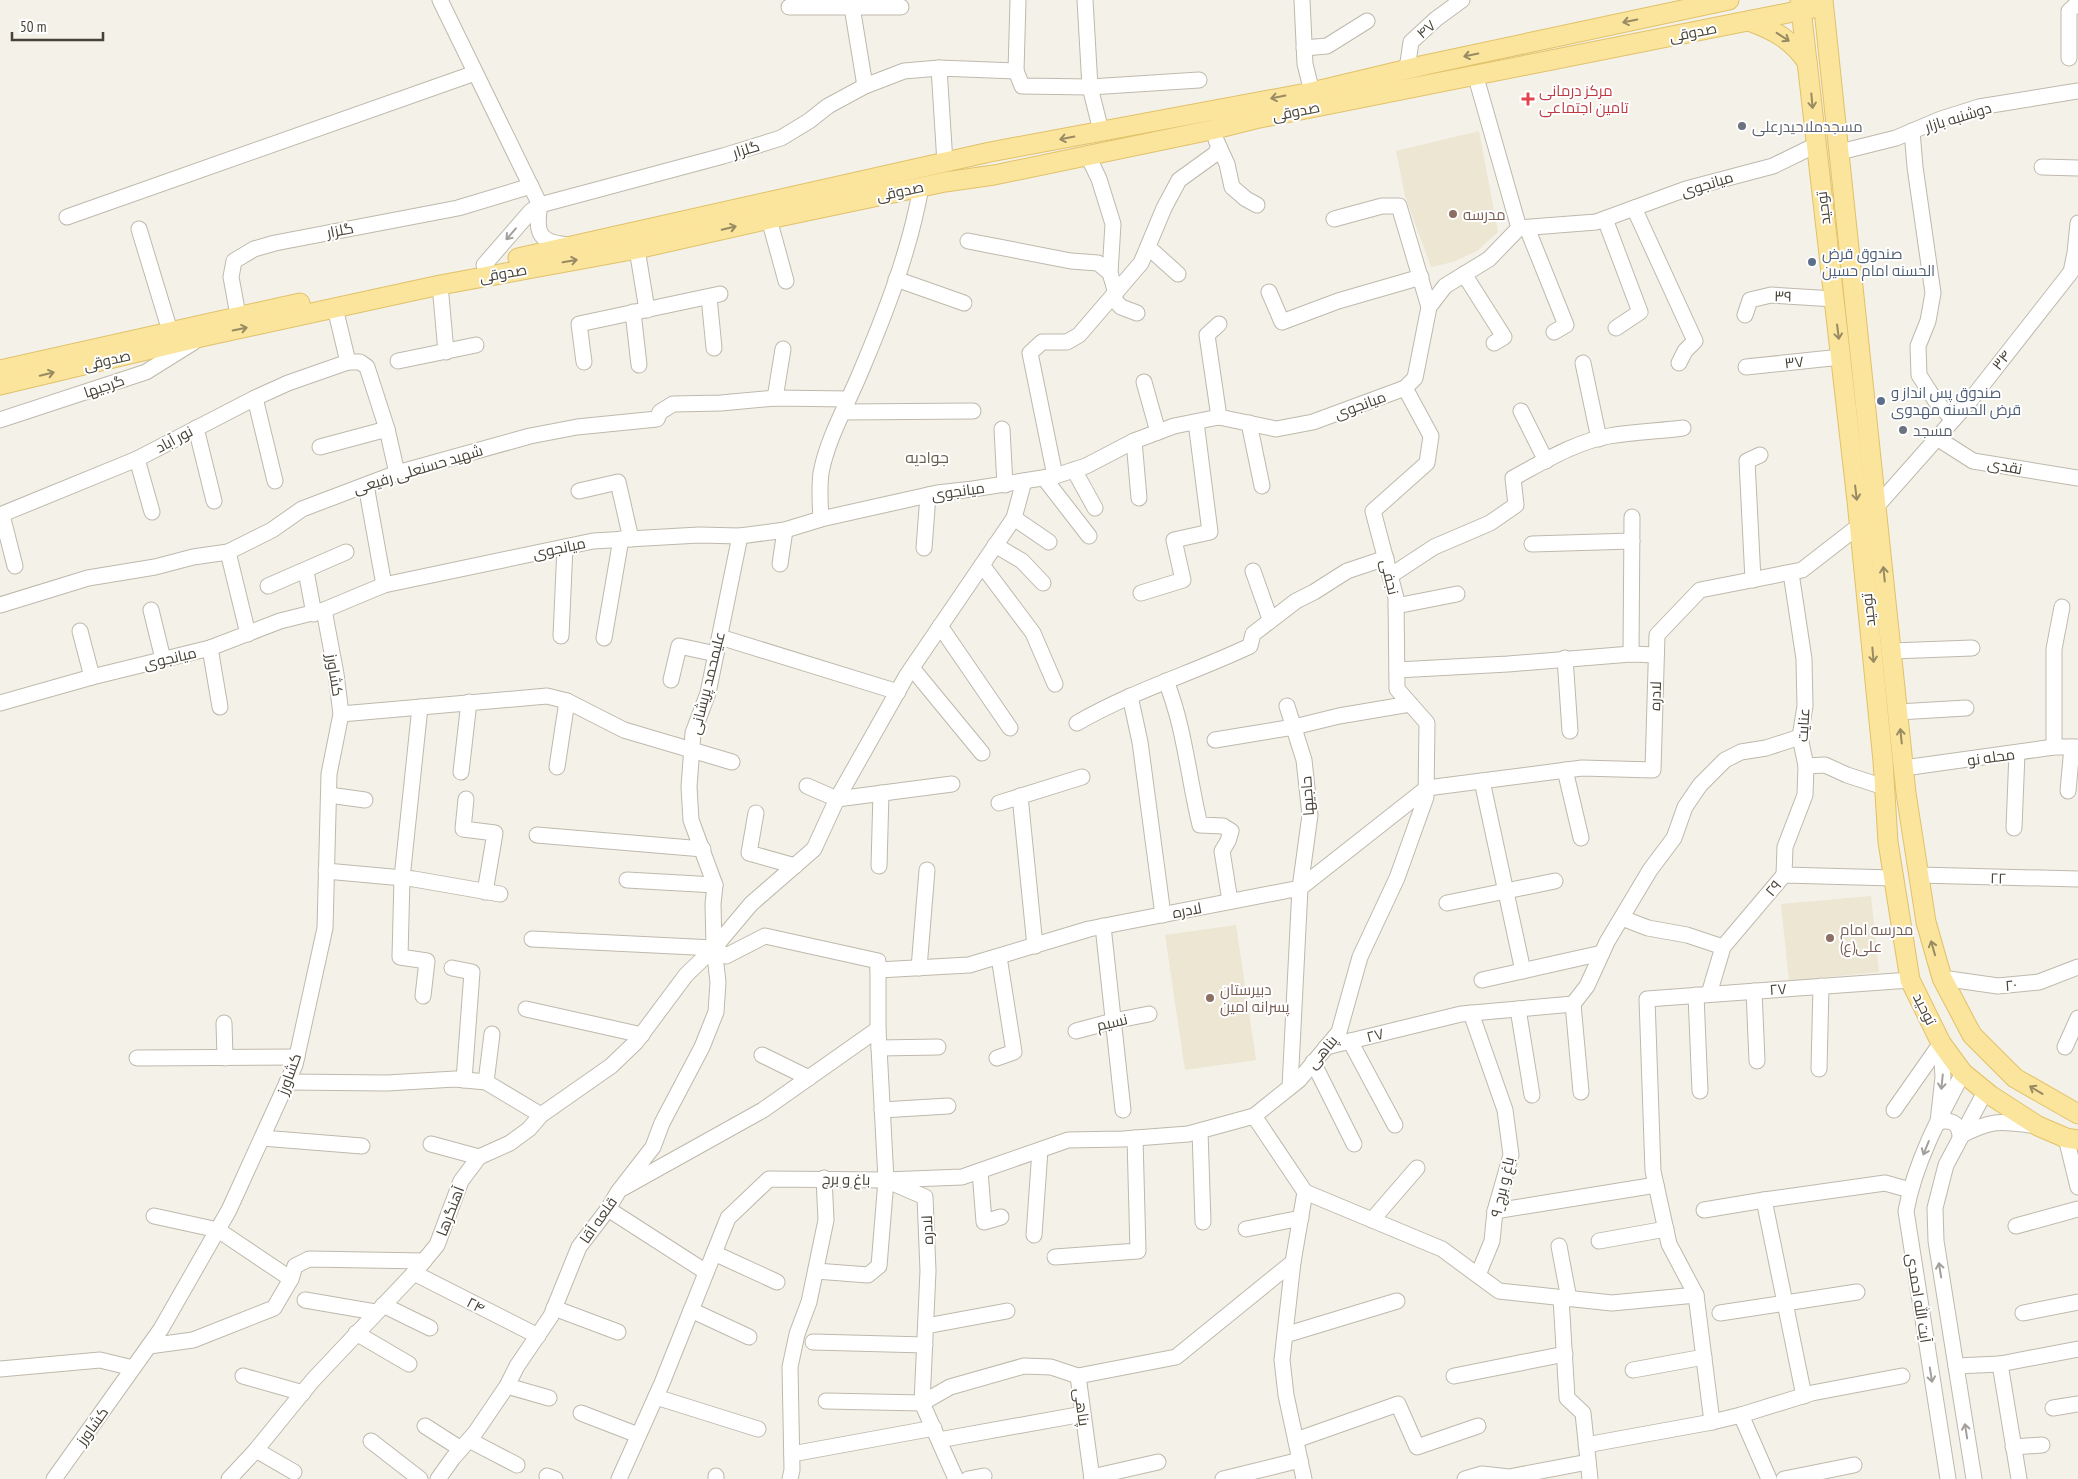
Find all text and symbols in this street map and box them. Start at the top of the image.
scale bar [12,10,104,42]
street label: ۴۷ [1412,15,1440,43]
one-way arrow [1622,16,1638,26]
text: 50 m [20,17,46,36]
street label: صدوقی [1668,18,1719,47]
one-way arrow [1775,32,1789,42]
one-way arrow [1464,51,1480,60]
place label: مرکز درمانی تامین اجتماعی [1539,81,1629,118]
one-way arrow [1271,92,1287,102]
marker: مرکز درمانی تامین اجتماعی [1521,92,1535,106]
one-way arrow [1808,92,1817,108]
street label: صدوقی [1271,97,1322,126]
street label: دوشنبه بازار [1921,98,1994,136]
place label: مسجدملاحیدرعلی [1752,117,1863,137]
marker: مسجدملاحیدرعلی [1736,120,1748,132]
one-way arrow [1060,133,1076,143]
street label: گلزار [729,136,762,162]
street label: میانجوی [1679,167,1736,202]
street label: صدوقی [875,177,926,206]
street label: توحید [1812,190,1834,226]
place label: مدرسه [1463,205,1506,224]
marker: مدرسه [1447,208,1459,220]
street label: گلزار [324,218,355,242]
one-way arrow [721,223,737,232]
one-way arrow [506,228,517,241]
place label: صندوق قرض الحسنه امام حسین [1822,244,1935,281]
one-way arrow [562,255,578,265]
marker: صندوق قرض الحسنه امام حسین [1806,256,1818,268]
street label: صدوقی [478,259,528,287]
street label: ۳۹ [1774,286,1792,306]
one-way arrow [1833,323,1843,339]
one-way arrow [231,324,247,333]
street label: صدوقی [82,345,133,376]
street label: ۳۴ [1987,346,2015,374]
street label: ۳۷ [1783,352,1805,372]
one-way arrow [39,369,55,378]
street label: گرجیها [81,370,127,403]
place label: صندوق پس انداز و قرض الحسنه مهدوی [1891,383,2021,420]
street label: میانجوی [1332,387,1389,424]
marker: صندوق پس انداز و قرض الحسنه مهدوی [1875,395,1887,407]
street label: نور آباد [152,421,196,457]
place label: مسجد [1913,421,1953,440]
marker: مسجد [1897,424,1909,436]
street label: شهید حسنعلی رفیعی [351,440,485,499]
district label: جوادیه [905,447,949,467]
street label: نقدی [1986,454,2024,479]
street label: میانجوی [930,478,986,505]
one-way arrow [1851,485,1861,501]
street label: میانجوی [531,533,587,564]
street label: نجفی [1376,557,1403,597]
one-way arrow [1879,567,1889,583]
street label: توحید [1857,592,1879,628]
street label: علیمحمد پریشانی [685,630,730,737]
street label: میانجوی [142,643,198,674]
one-way arrow [1868,646,1878,662]
street label: کشاورز [322,651,348,698]
street label: لادره [1645,681,1665,711]
street label: عنایت [1793,708,1813,742]
one-way arrow [1896,728,1905,744]
street label: محله نو [1966,744,2016,770]
street label: حاجیها [1296,775,1319,817]
street label: ۲۲ [1990,868,2006,888]
street label: ۲۹ [1761,876,1785,900]
street label: لادره [1171,898,1203,922]
place label: مدرسه امام علی(ع) [1840,920,1913,958]
marker: مدرسه امام علی(ع) [1824,932,1836,944]
one-way arrow [1928,941,1938,957]
street label: ۲۰ [2005,975,2017,995]
street label: ۲۷ [1769,979,1787,999]
place label: دبیرستان پسرانه امین [1220,980,1290,1017]
street label: توحید [1909,990,1941,1028]
marker: دبیرستان پسرانه امین [1204,992,1216,1004]
street label: نسیم [1095,1009,1130,1036]
street label: ۲۷ [1364,1024,1386,1046]
street label: پناهی [1302,1031,1342,1073]
street label: کشاورز [272,1051,305,1098]
one-way arrow [1937,1074,1947,1090]
one-way arrow [2029,1085,2043,1095]
one-way arrow [1921,1140,1931,1155]
street label: ۹_باغ و برج [1486,1155,1520,1219]
street label: باغ و برج [822,1169,870,1191]
street label: آهنگرها [432,1183,468,1239]
street label: قلعه آقا [575,1193,621,1247]
street label: لادره [917,1215,937,1245]
street label: آیت الله احمدی [1902,1252,1935,1344]
one-way arrow [1935,1263,1945,1279]
street label: ۲۴ [464,1292,488,1318]
one-way arrow [1926,1366,1936,1382]
street label: پناهی [1069,1387,1094,1427]
street label: کشاورز [71,1403,112,1450]
one-way arrow [1961,1423,1971,1439]

